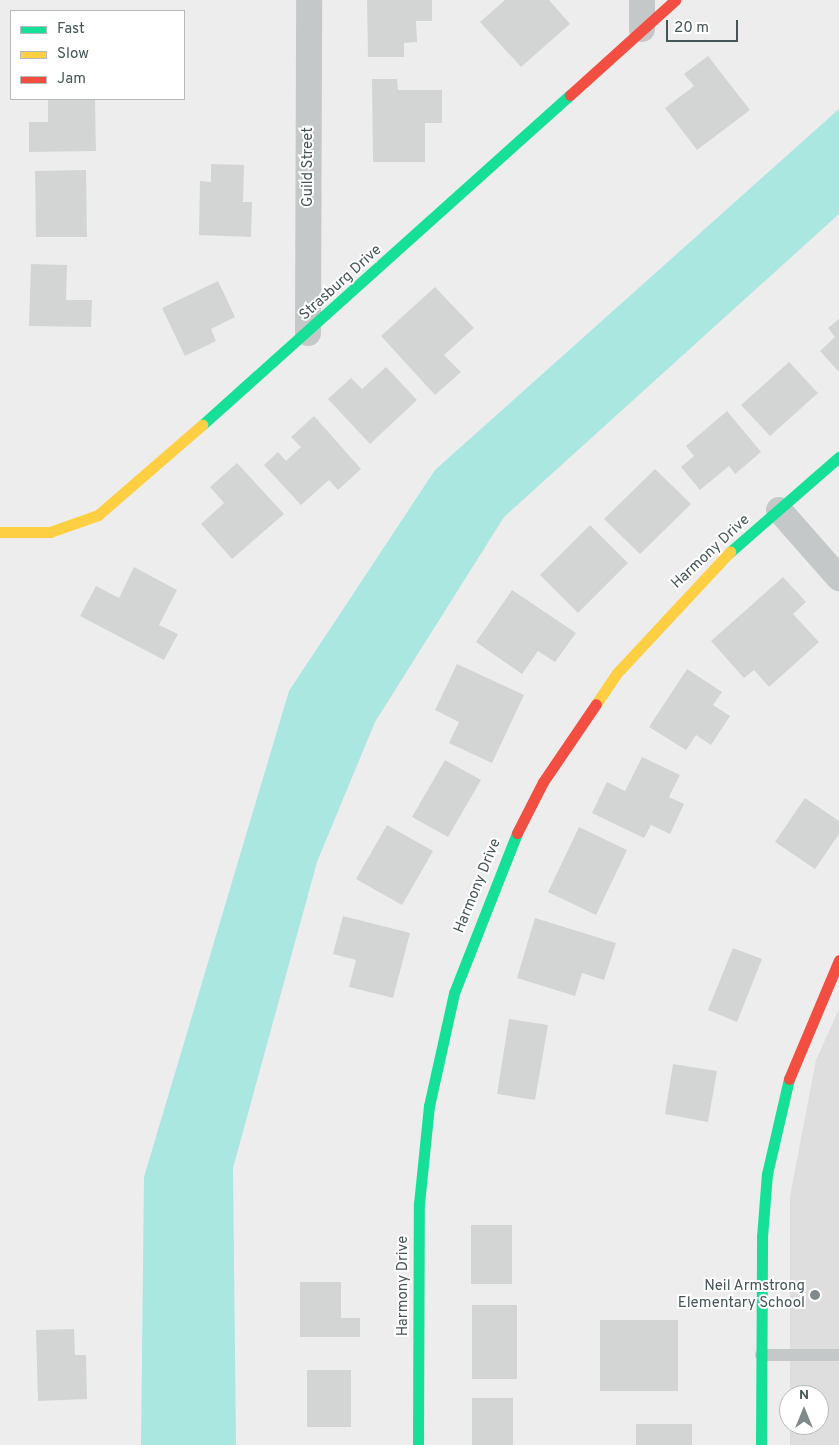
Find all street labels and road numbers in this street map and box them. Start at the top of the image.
street label: Guild Street [300,127,318,207]
street label: Strasburg Drive [296,241,386,325]
street label: Harmony Drive [668,511,754,593]
street label: Harmony Drive [451,836,505,936]
street label: Harmony Drive [395,1236,413,1336]

